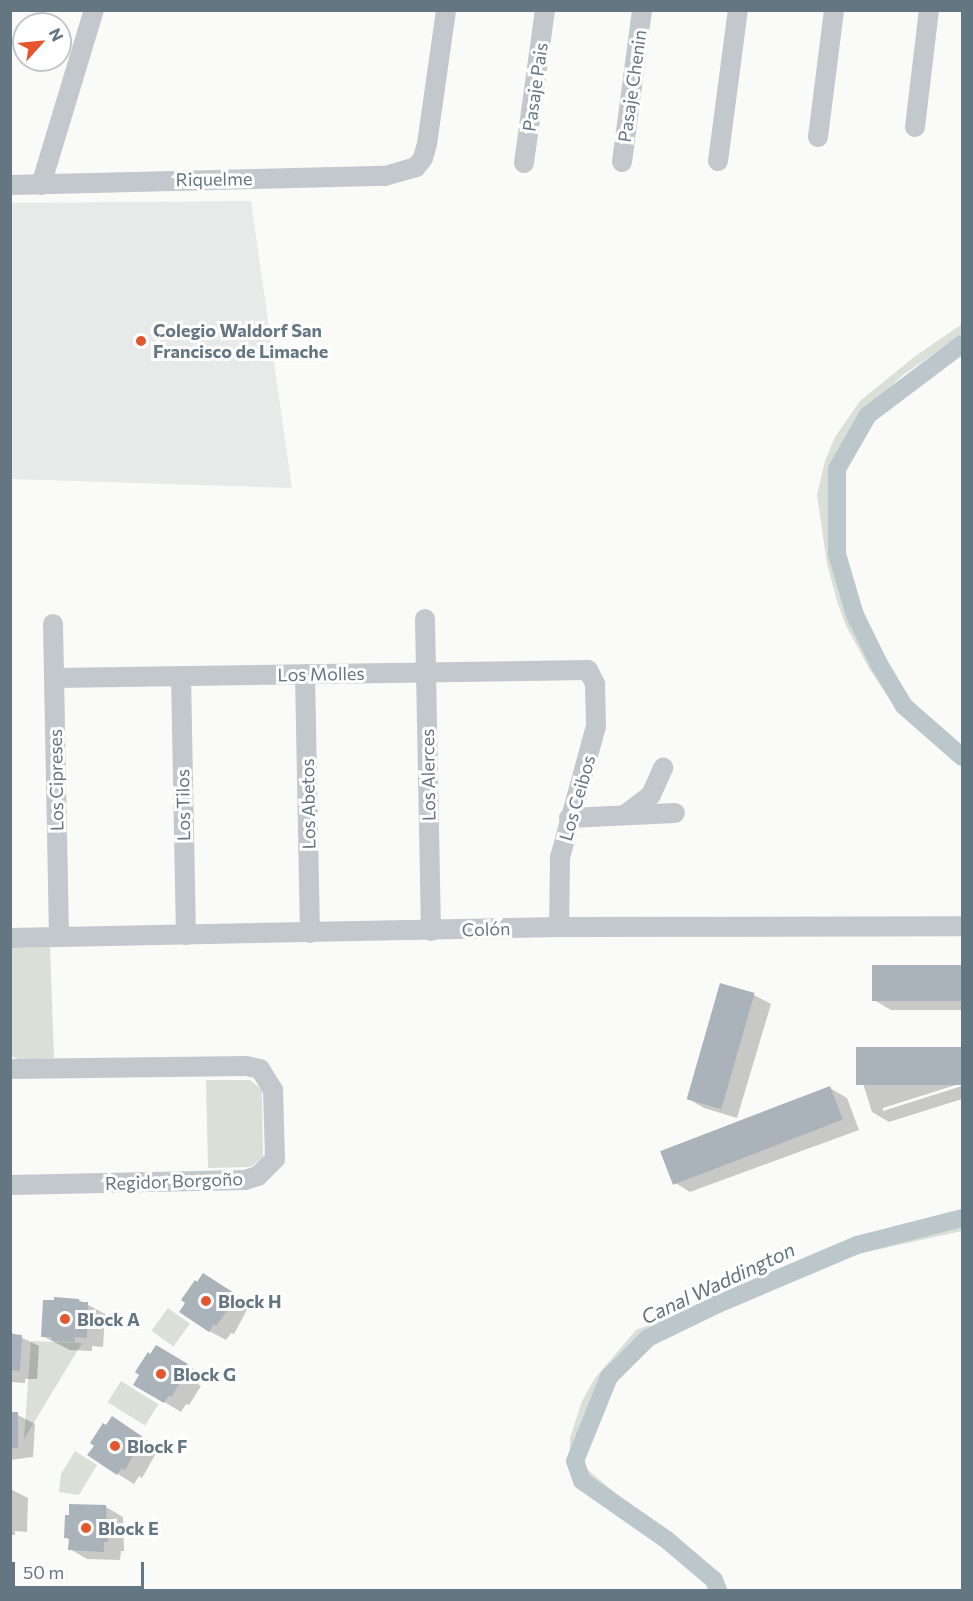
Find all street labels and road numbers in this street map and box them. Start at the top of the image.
street label: Pasaje Chenin [613,28,651,144]
street label: Pasaje Pais [518,41,552,133]
street label: Riquelme [176,168,252,190]
street label: Los Molles [277,662,365,686]
street label: Los Cipreses [44,729,68,831]
street label: Los Alerces [416,729,440,821]
street label: Los Ceibos [554,753,600,843]
street label: Los Abetos [296,758,320,850]
street label: Los Tilos [172,769,194,841]
street label: Colón [461,917,511,941]
street label: Regidor Borgoño [105,1168,243,1194]

